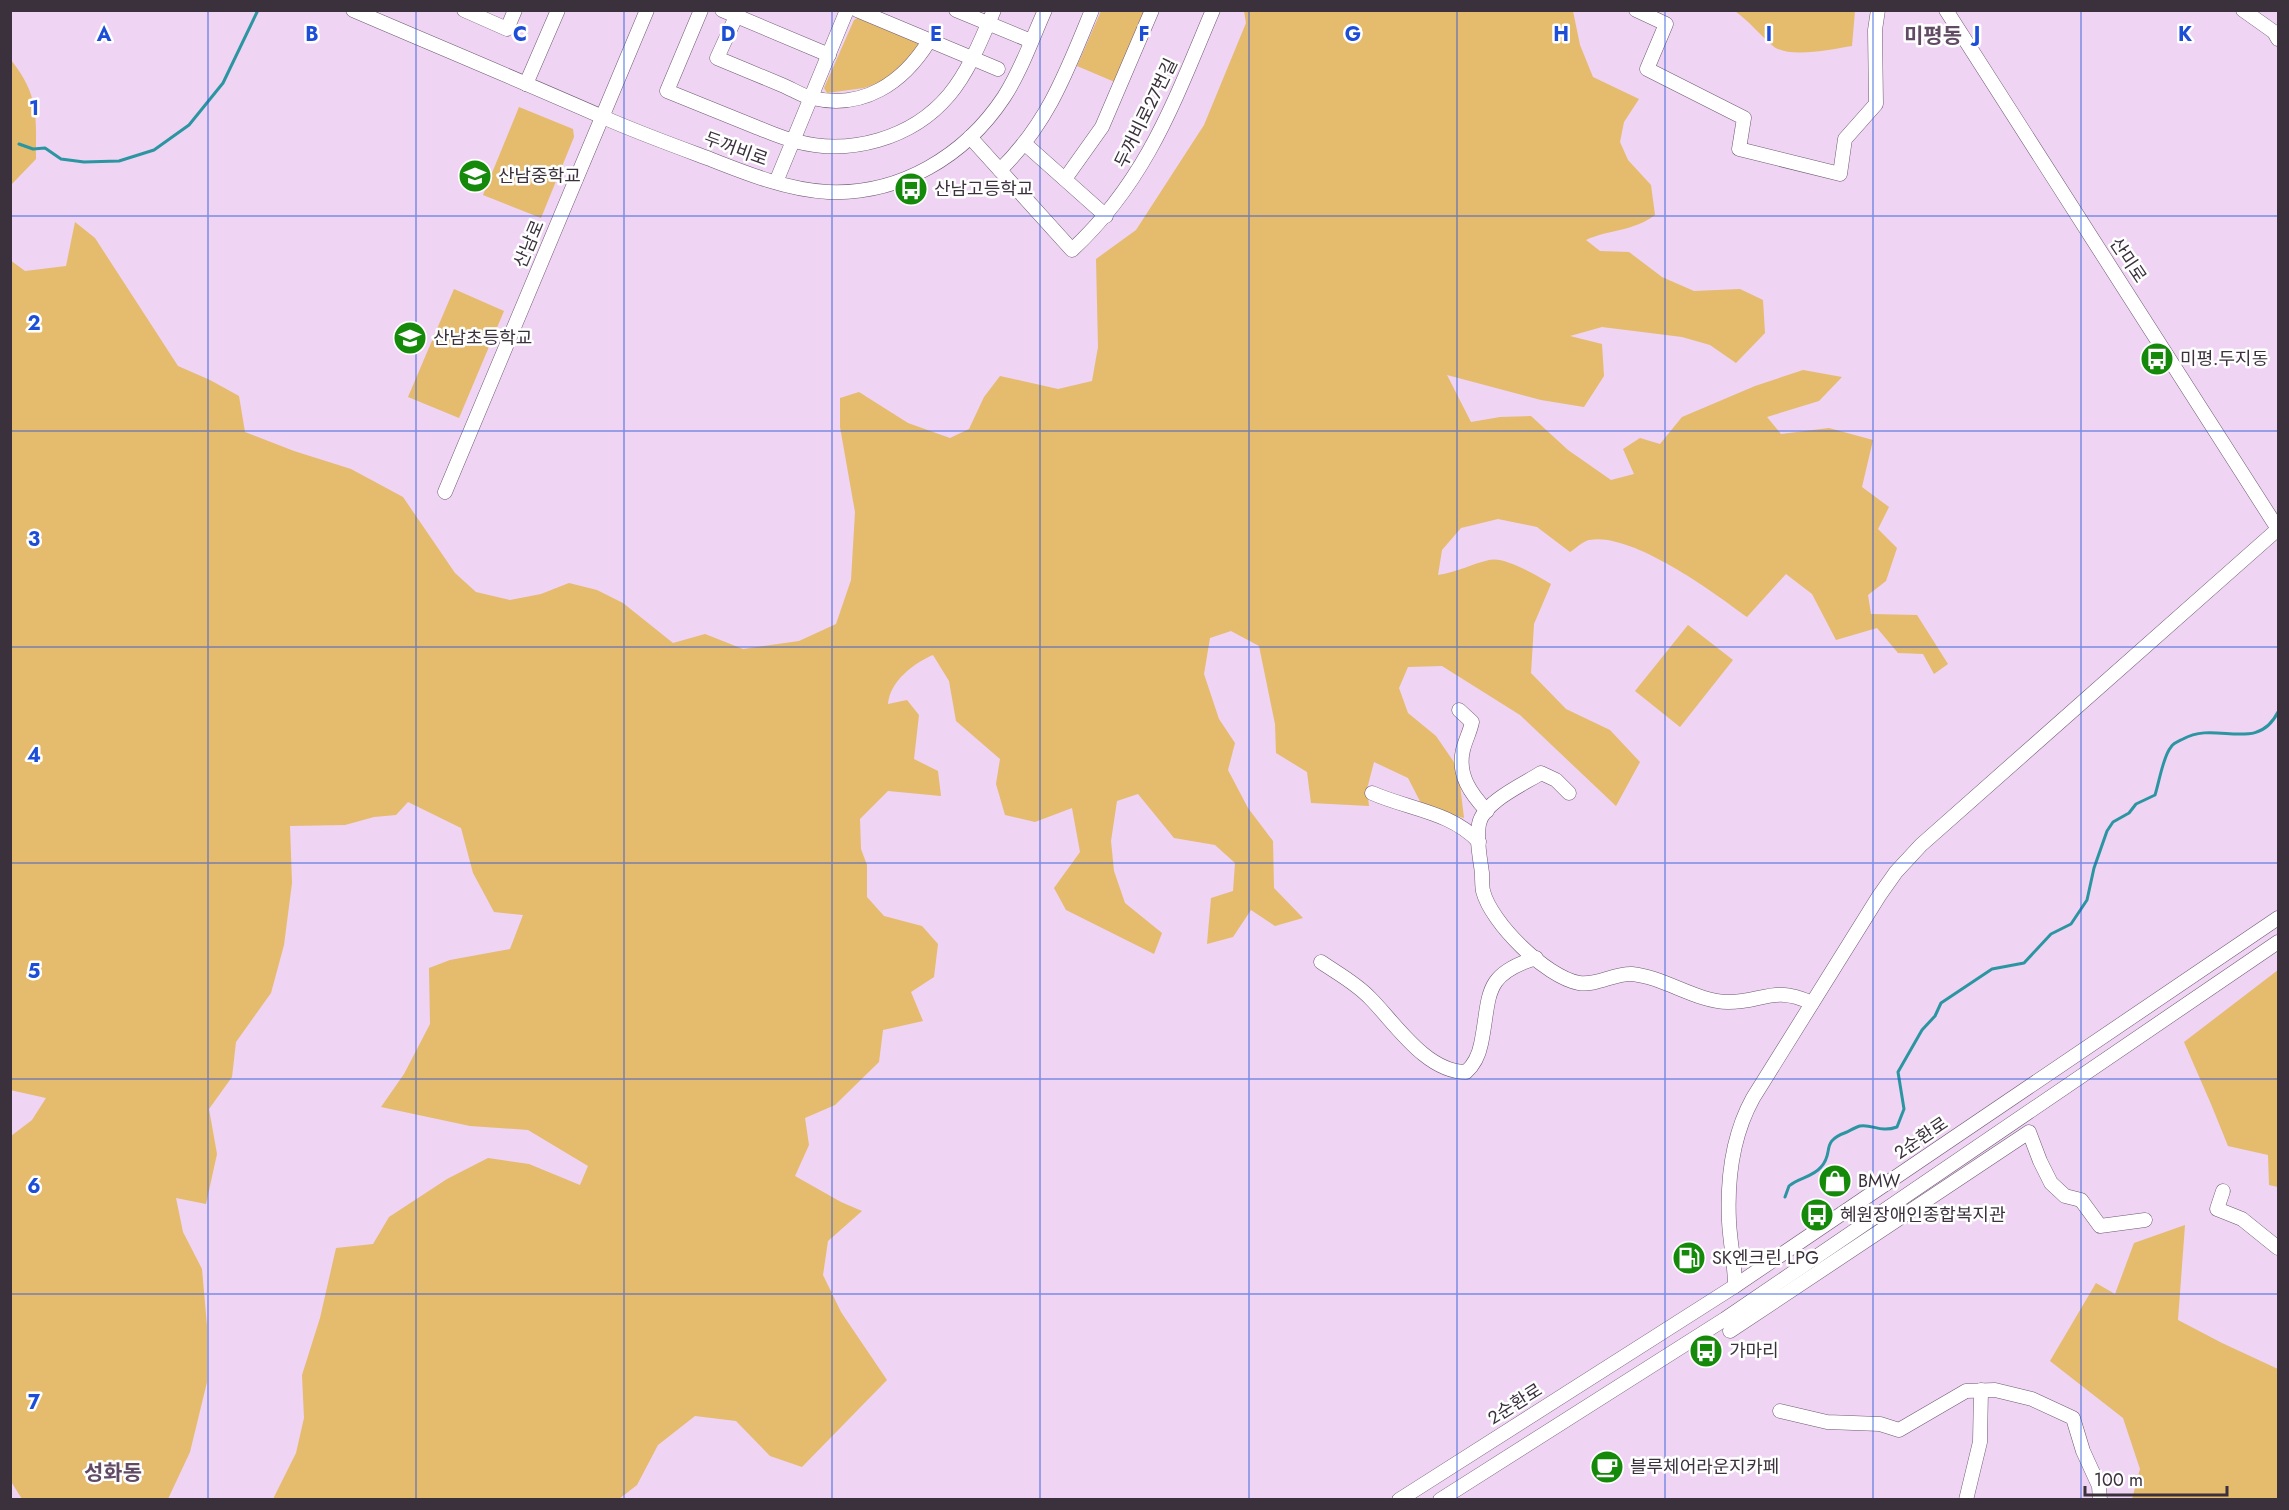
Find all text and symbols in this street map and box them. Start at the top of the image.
text: A [96,20,112,49]
text: B [305,20,319,49]
text: C [513,20,527,49]
text: D [721,20,735,49]
text: E [930,20,942,49]
text: F [1138,20,1150,49]
text: G [1345,20,1361,49]
text: H [1553,20,1569,49]
text: I [1766,20,1772,49]
text: J [1970,20,1980,49]
text: K [2178,20,2192,49]
district label: 미평동 [1904,21,1962,51]
street label: 두꺼비로27번길 [1108,54,1184,172]
text: 1 [29,94,39,123]
street label: 두꺼비로 [700,125,772,173]
school or university icon: 산남중학교 [457,158,493,194]
place label: 산남중학교 [498,163,581,189]
bus stop icon: 산남고등학교 [893,171,929,207]
place label: 산남고등학교 [934,176,1033,202]
street label: 산남로 [507,216,551,272]
street label: 산미로 [2103,232,2153,288]
text: 2 [27,309,41,338]
school or university icon: 산남초등학교 [392,320,428,356]
place label: 산남초등학교 [433,325,532,351]
bus stop icon: 미평.두지동 [2139,341,2175,377]
place label: 미평.두지동 [2180,346,2268,372]
text: 3 [28,525,40,554]
text: 4 [27,741,41,770]
text: 5 [28,957,41,986]
street label: 2순환로 [1889,1110,1953,1166]
shop icon: BMW [1817,1163,1853,1199]
place label: BMW [1858,1168,1901,1194]
text: 6 [27,1172,41,1201]
bus stop icon: 혜원장애인종합복지관 [1799,1197,1835,1233]
place label: 혜원장애인종합복지관 [1840,1202,2006,1228]
fuel station icon: SK엔크린 LPG [1671,1240,1707,1276]
place label: SK엔크린 LPG [1712,1245,1819,1271]
bus stop icon: 가마리 [1688,1333,1724,1369]
place label: 가마리 [1729,1338,1779,1364]
street label: 2순환로 [1483,1377,1547,1431]
text: 7 [28,1388,41,1417]
cafe icon: 블루체어라운지카페 [1589,1449,1625,1485]
place label: 블루체어라운지카페 [1630,1454,1779,1480]
district label: 성화동 [84,1458,142,1488]
scale bar [2085,1459,2228,1497]
text: 100 m [2094,1467,2143,1493]

